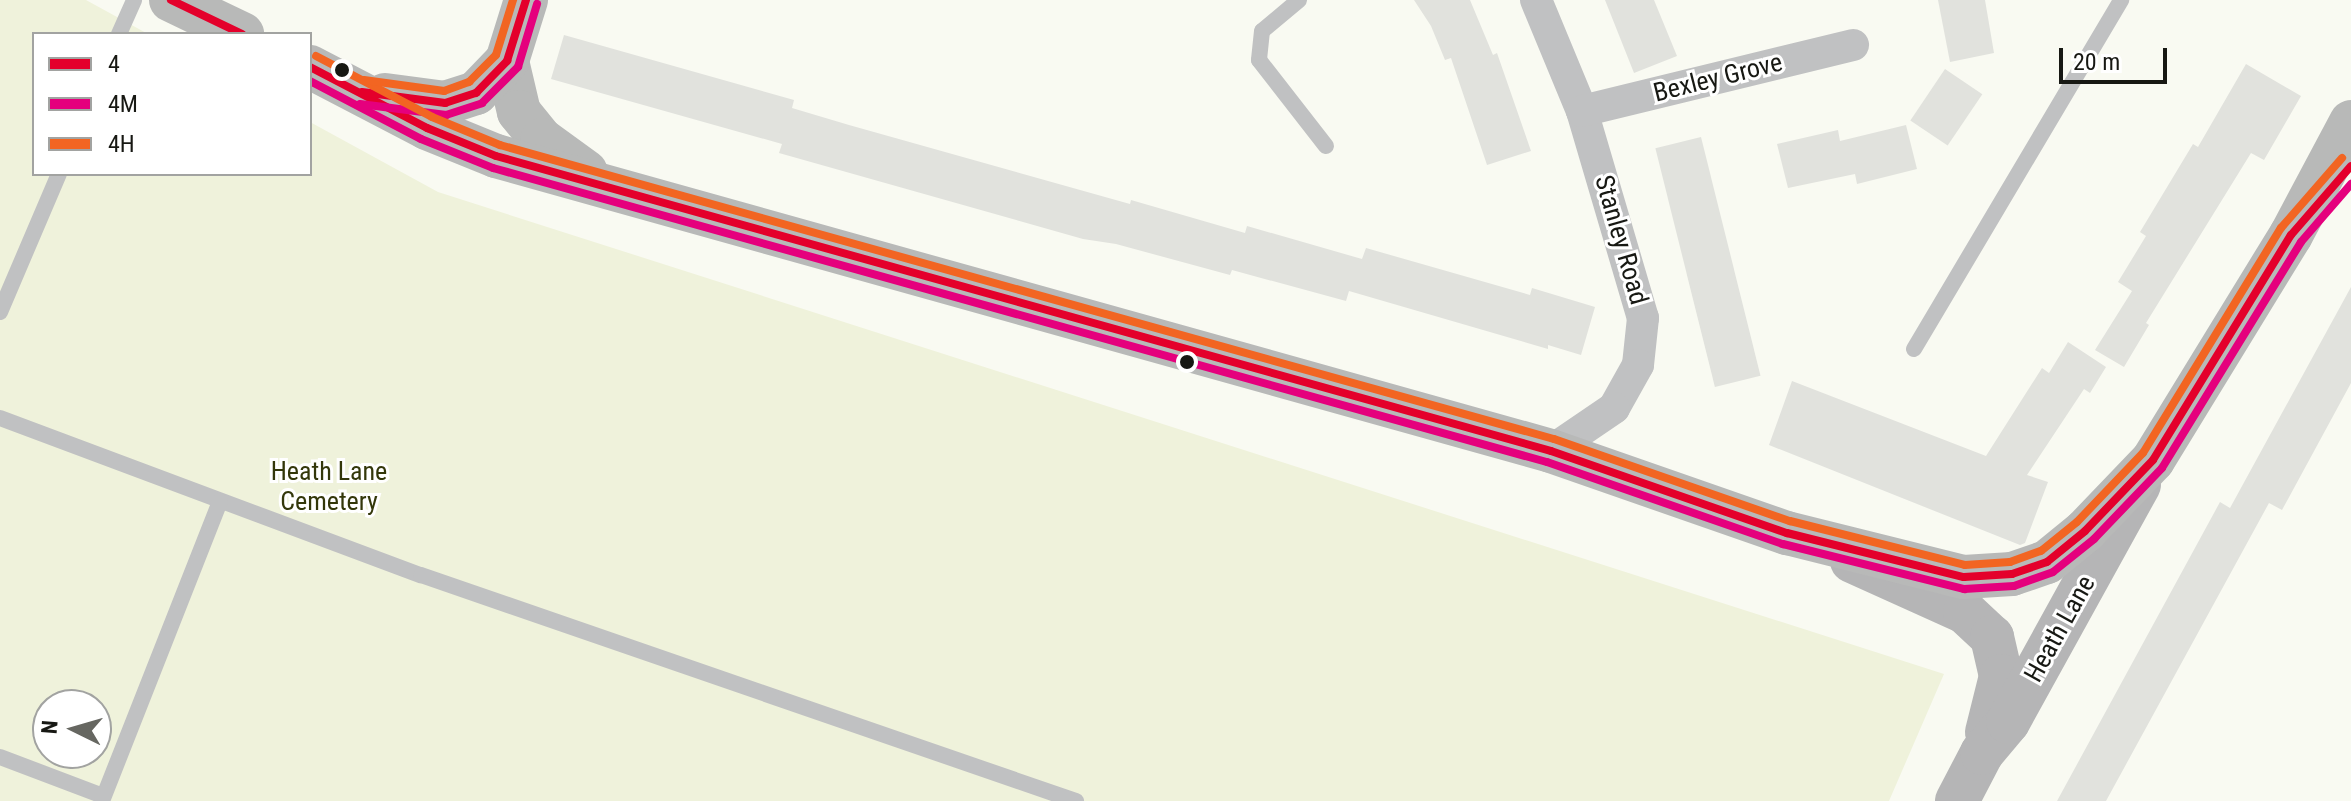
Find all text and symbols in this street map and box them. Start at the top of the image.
legend [32,32,312,176]
scale bar [2063,32,2171,82]
street label: Bexley Grove [1650,47,1786,109]
text: 20 m [2073,48,2120,76]
text: 4 [108,50,120,78]
unlabelled marker [334,62,350,78]
text: 4M [108,90,138,118]
text: 4H [108,130,135,158]
street label: Stanley Road [1588,172,1654,308]
unlabelled marker [1179,354,1195,370]
park label: Heath Lane Cemetery [271,456,387,518]
street label: Heath Lane [2018,570,2102,688]
north arrow [32,689,112,769]
text: N [37,719,63,735]

